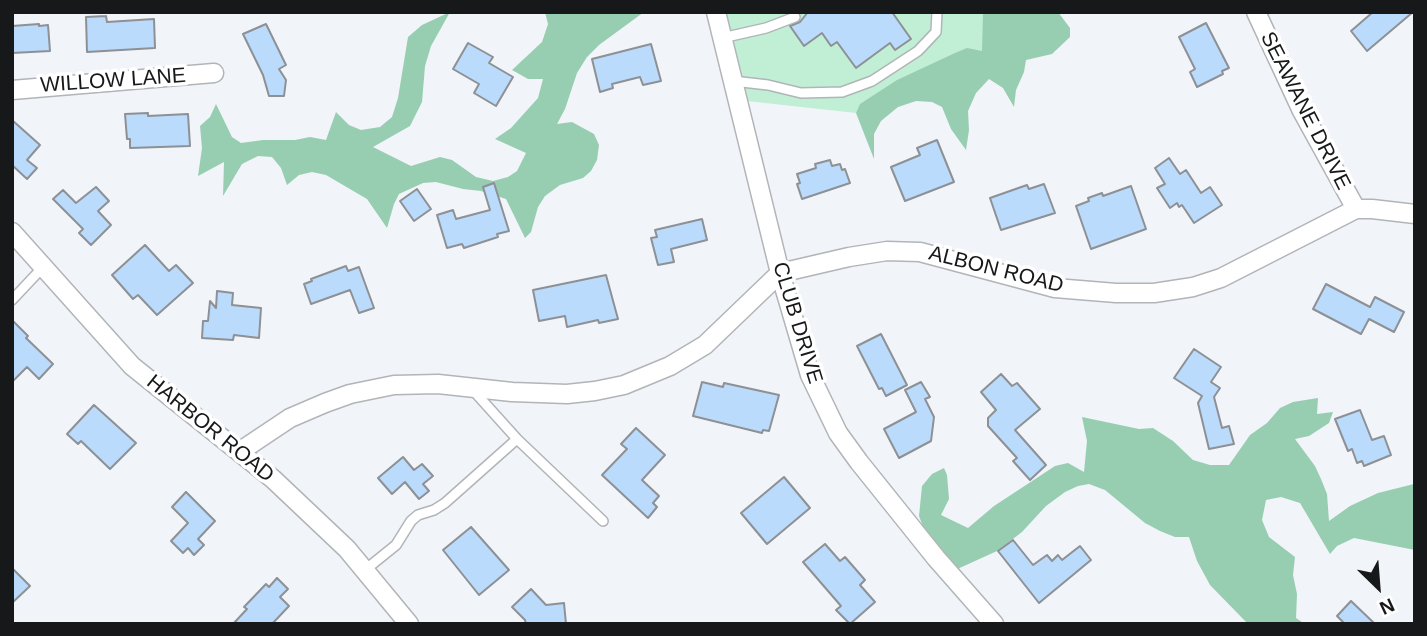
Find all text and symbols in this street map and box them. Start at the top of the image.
street label: SEAWANE DRIVE [1254,28,1356,194]
street label: WILLOW LANE [39,63,187,99]
street label: ALBON ROAD [926,241,1066,299]
street label: CLUB DRIVE [767,259,827,387]
street label: HARBOR ROAD [141,370,279,488]
north arrow [1343,552,1413,622]
text: N [1376,594,1398,619]

